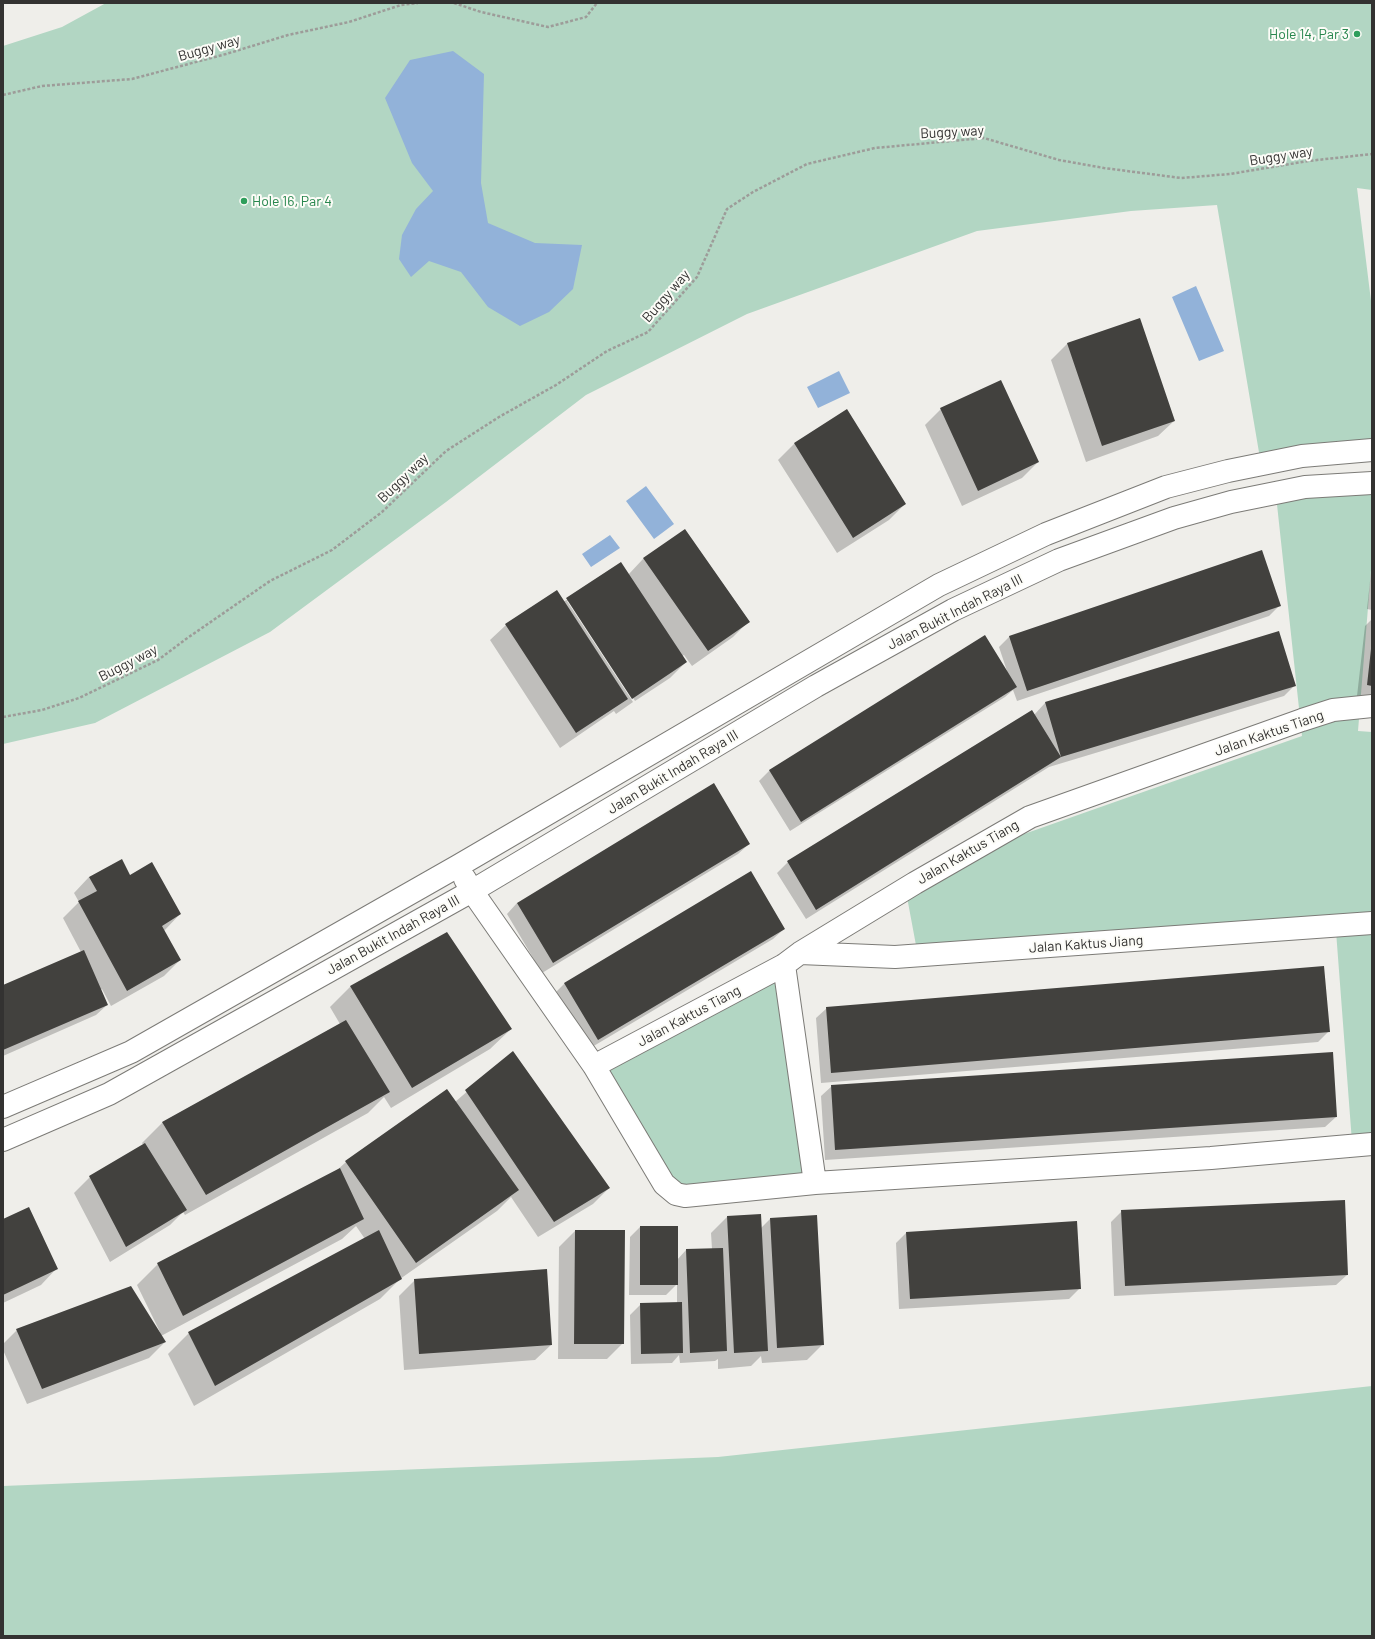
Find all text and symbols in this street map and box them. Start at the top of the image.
place label: Hole 14, Par 3 [1269,26,1349,42]
marker: Hole 14, Par 3 [1352,29,1362,39]
street label: Buggy way [176,31,242,65]
street label: Buggy way [920,122,984,142]
street label: Buggy way [1248,143,1314,169]
place label: Hole 16, Par 4 [252,193,332,209]
marker: Hole 16, Par 4 [239,196,249,206]
street label: Buggy way [639,266,693,326]
street label: Buggy way [374,450,432,506]
street label: Jalan Bukit Indah Raya III [885,571,1025,653]
street label: Buggy way [96,641,160,685]
street label: Jalan Kaktus Tiang [1212,706,1326,760]
street label: Jalan Bukit Indah Raya III [605,726,741,818]
street label: Jalan Kaktus Tiang [914,816,1022,888]
street label: Jalan Bukit Indah Raya III [324,891,462,979]
street label: Jalan Kaktus Jiang [1028,932,1144,956]
street label: Jalan Kaktus Tiang [635,982,743,1050]

